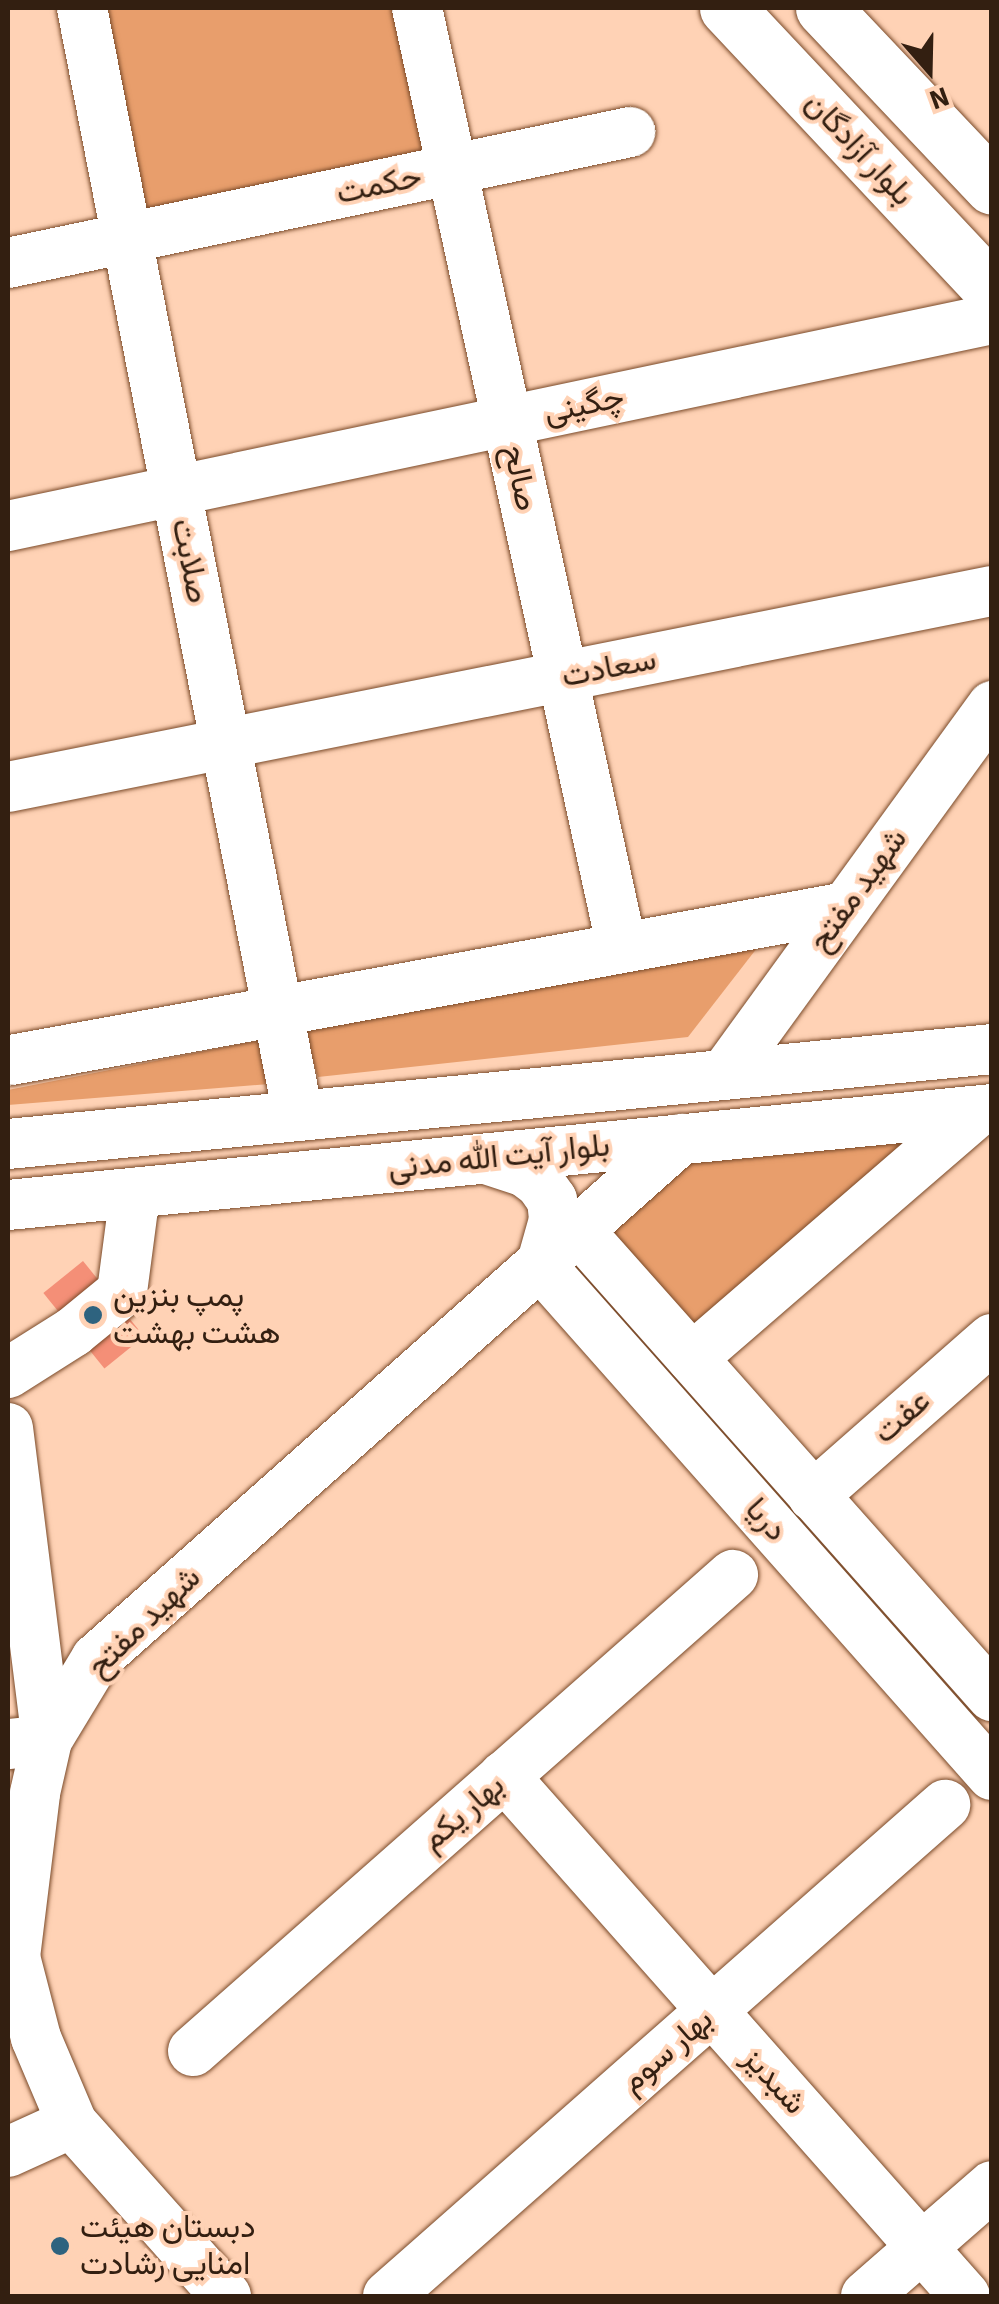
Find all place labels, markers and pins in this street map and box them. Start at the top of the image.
place label: پمپ بنزین هشت بهشت [113,1278,281,1353]
marker: پمپ بنزین هشت بهشت [82,1304,104,1326]
place label: دبستان هیئت امنایی رشادت [80,2209,255,2284]
marker: دبستان هیئت امنایی رشادت [49,2235,71,2257]

